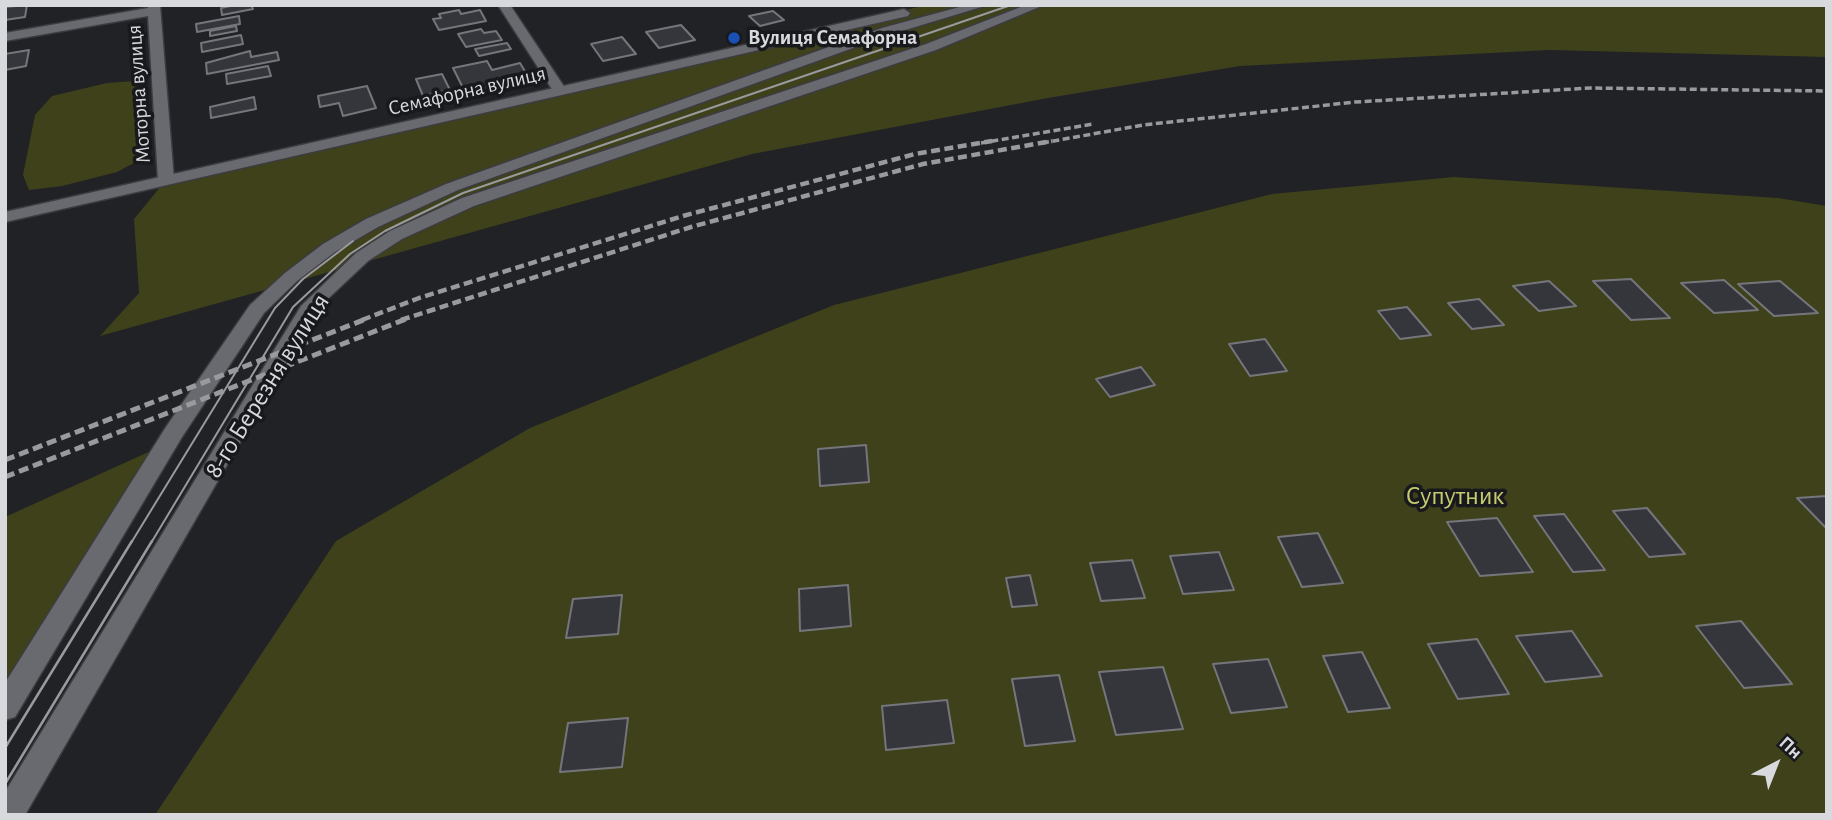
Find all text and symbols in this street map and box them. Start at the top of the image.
street label: Моторна вулиця [122,24,156,164]
place label: Вулиця Семафорна [748,25,917,51]
marker: Вулиця Семафорна [726,30,742,46]
street label: Семафорна вулиця [386,61,548,121]
street label: 8-го Березня вулиця [198,288,336,484]
park label: Супутник [1406,480,1504,512]
north arrow [1741,729,1811,799]
text: Пн [1775,733,1805,763]

